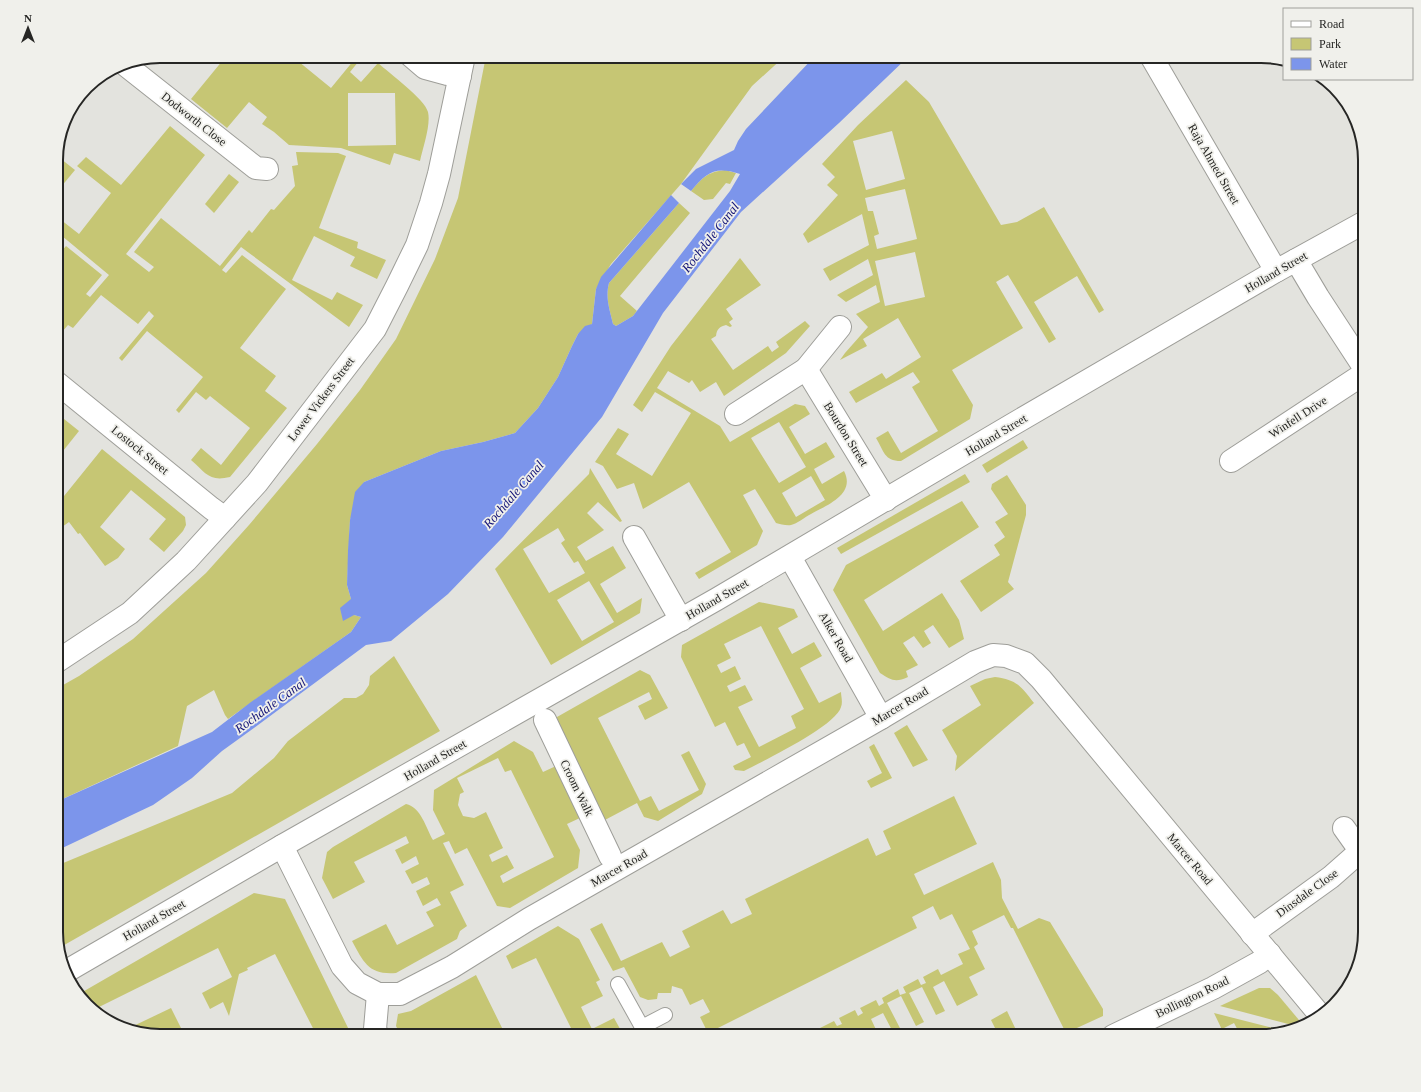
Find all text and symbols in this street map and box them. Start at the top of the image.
north arrow [8,8,48,48]
legend [1283,8,1413,80]
text: N [24,12,32,24]
text: Road [1319,17,1344,31]
text: Park [1319,37,1341,51]
text: Water [1319,57,1347,71]
street label: Dodworth Close [159,89,229,149]
street label: Raja Ahmed Street [1185,121,1243,207]
water label: Rochdale Canal [678,199,742,276]
street label: Holland Street [1242,248,1310,295]
street label: Lower Vickers Street [285,354,358,444]
street label: Winfell Drive [1266,393,1330,441]
street label: Bourdon Street [821,399,872,469]
street label: Holland Street [963,411,1030,459]
street label: Lostock Street [109,423,172,478]
water label: Rochdale Canal [479,457,547,532]
street label: Holland Street [683,575,751,622]
street label: Alker Road [816,609,856,665]
water label: Rochdale Canal [231,674,309,737]
street label: Marcer Road [869,684,931,728]
street label: Holland Street [401,736,469,783]
street label: Croom Walk [557,757,597,819]
street label: Marcer Road [1164,830,1216,888]
street label: Marcer Road [588,846,650,890]
street label: Dinsdale Close [1273,866,1341,920]
street label: Holland Street [120,896,188,943]
street label: Bollington Road [1153,973,1231,1021]

